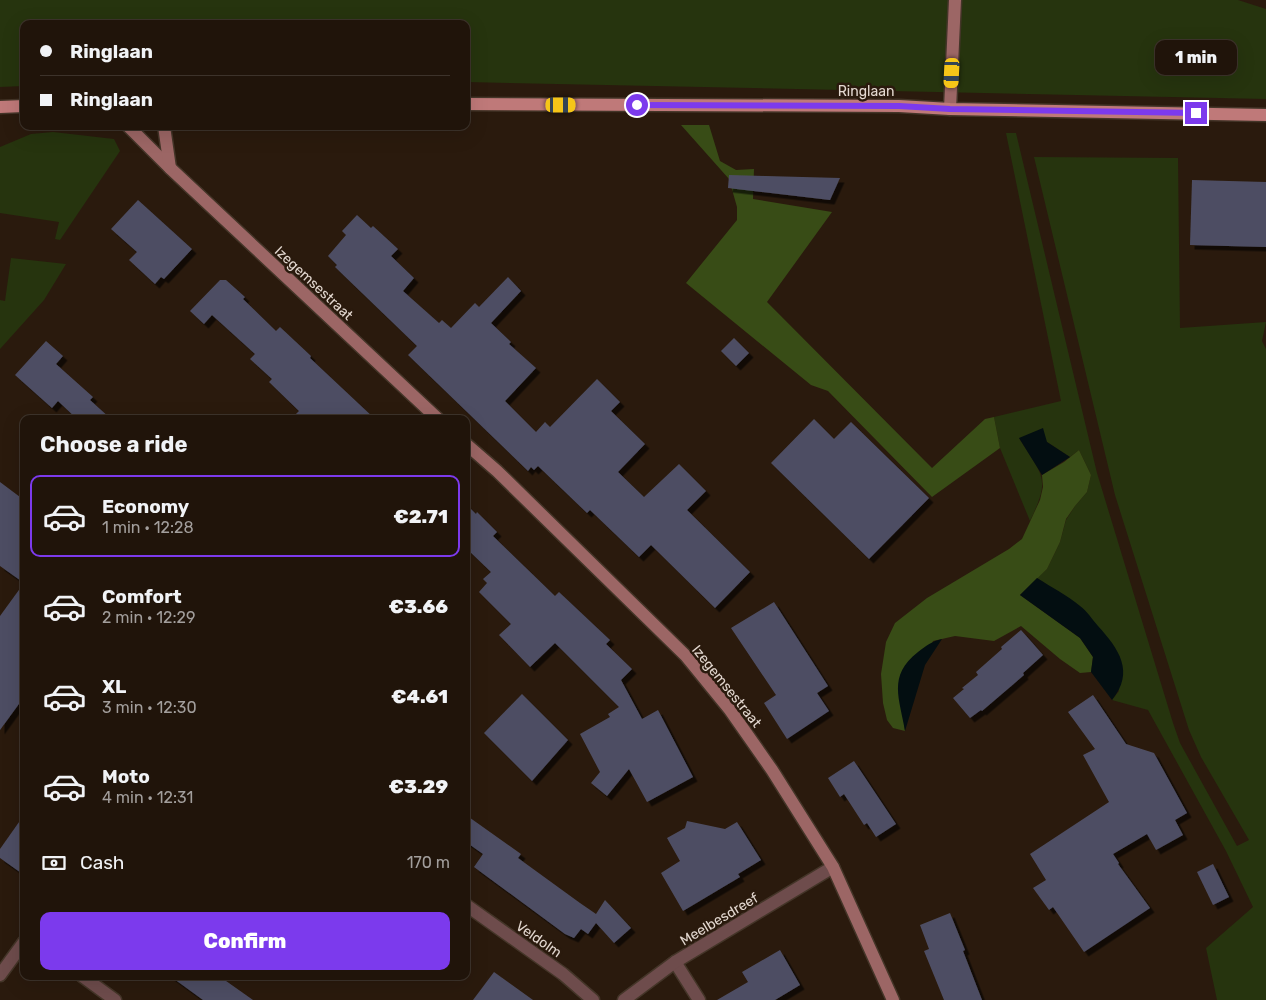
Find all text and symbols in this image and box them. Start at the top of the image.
text: Ringlaan [70,40,153,63]
callout: 1 min [1155,41,1237,76]
text: 1 min [1175,48,1217,67]
car [943,58,960,88]
street label: Ringlaan [838,83,894,100]
text: Ringlaan [70,88,153,111]
route start [626,94,648,116]
car [546,98,576,113]
route end [1185,102,1207,124]
street label: Izegemsestraat [271,243,357,324]
text: Choose a ride [40,431,187,458]
icon: car [42,494,87,539]
text: Economy [102,495,189,518]
text: €2.71 [393,505,448,528]
text: 1 min · 12:28 [102,518,194,537]
icon: car [42,584,87,629]
text: Comfort [102,585,182,608]
text: €3.66 [389,595,448,618]
text: 2 min · 12:29 [102,608,195,627]
street label: Izegemsestraat [688,642,765,731]
icon: car [42,674,87,719]
text: XL [102,675,126,698]
text: €4.61 [391,685,448,708]
text: 3 min · 12:30 [102,698,197,717]
icon: car [42,764,87,809]
text: Moto [102,765,150,788]
text: €3.29 [389,775,448,798]
text: 4 min · 12:31 [102,788,193,807]
icon: cash [40,849,68,877]
text: Cash [80,851,124,874]
text: 170 m [407,853,450,872]
street label: Meelbesdreef [677,889,762,949]
button: Confirm [40,912,450,970]
street label: Veldolm [513,918,565,961]

